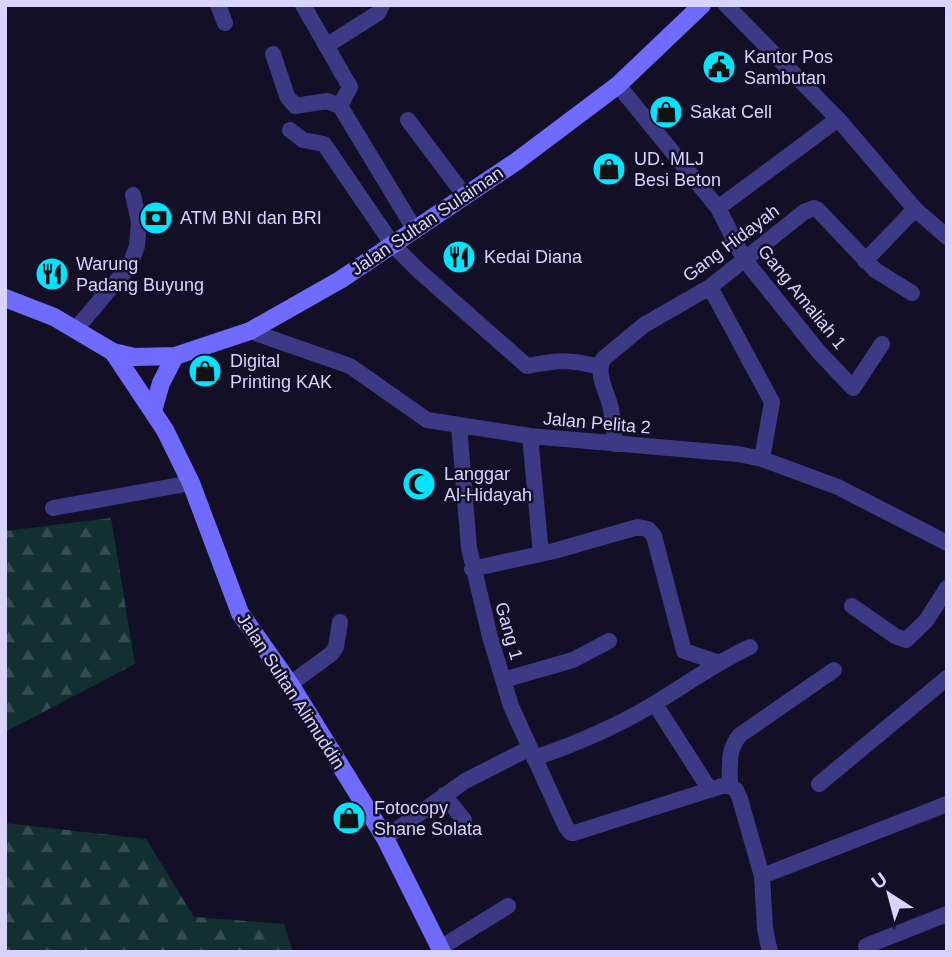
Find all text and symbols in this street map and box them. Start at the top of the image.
place label: Kantor Pos Sambutan [744,47,833,88]
public building icon: Kantor Pos Sambutan [700,48,738,86]
shop icon: Sakat Cell [647,93,685,131]
place label: Sakat Cell [690,102,772,122]
place label: UD. MLJ Besi Beton [634,149,721,190]
shop icon: UD. MLJ Besi Beton [590,150,628,188]
street label: Jalan Sultan Sulaiman [347,163,507,279]
bank icon: ATM BNI dan BRI [137,199,175,237]
street label: Gang Hidayah [679,200,783,286]
place label: ATM BNI dan BRI [180,208,322,228]
restaurant icon: Kedai Diana [440,238,478,276]
street label: Gang Amaliah 1 [754,241,850,353]
place label: Kedai Diana [484,247,583,267]
place label: Warung Padang Buyung [76,254,204,295]
restaurant icon: Warung Padang Buyung [33,255,71,293]
place label: Digital Printing KAK [230,351,332,392]
shop icon: Digital Printing KAK [186,352,224,390]
street label: Jalan Pelita 2 [542,408,652,438]
place label: Langgar Al-Hidayah [444,464,532,505]
mosque icon: Langgar Al-Hidayah [400,465,438,503]
street label: Gang 1 [491,600,527,662]
street label: Jalan Sultan Alimuddin [233,609,349,773]
place label: Fotocopy Shane Solata [374,798,483,839]
shop icon: Fotocopy Shane Solata [330,799,368,837]
north arrow [854,859,924,929]
text: U [868,868,891,893]

